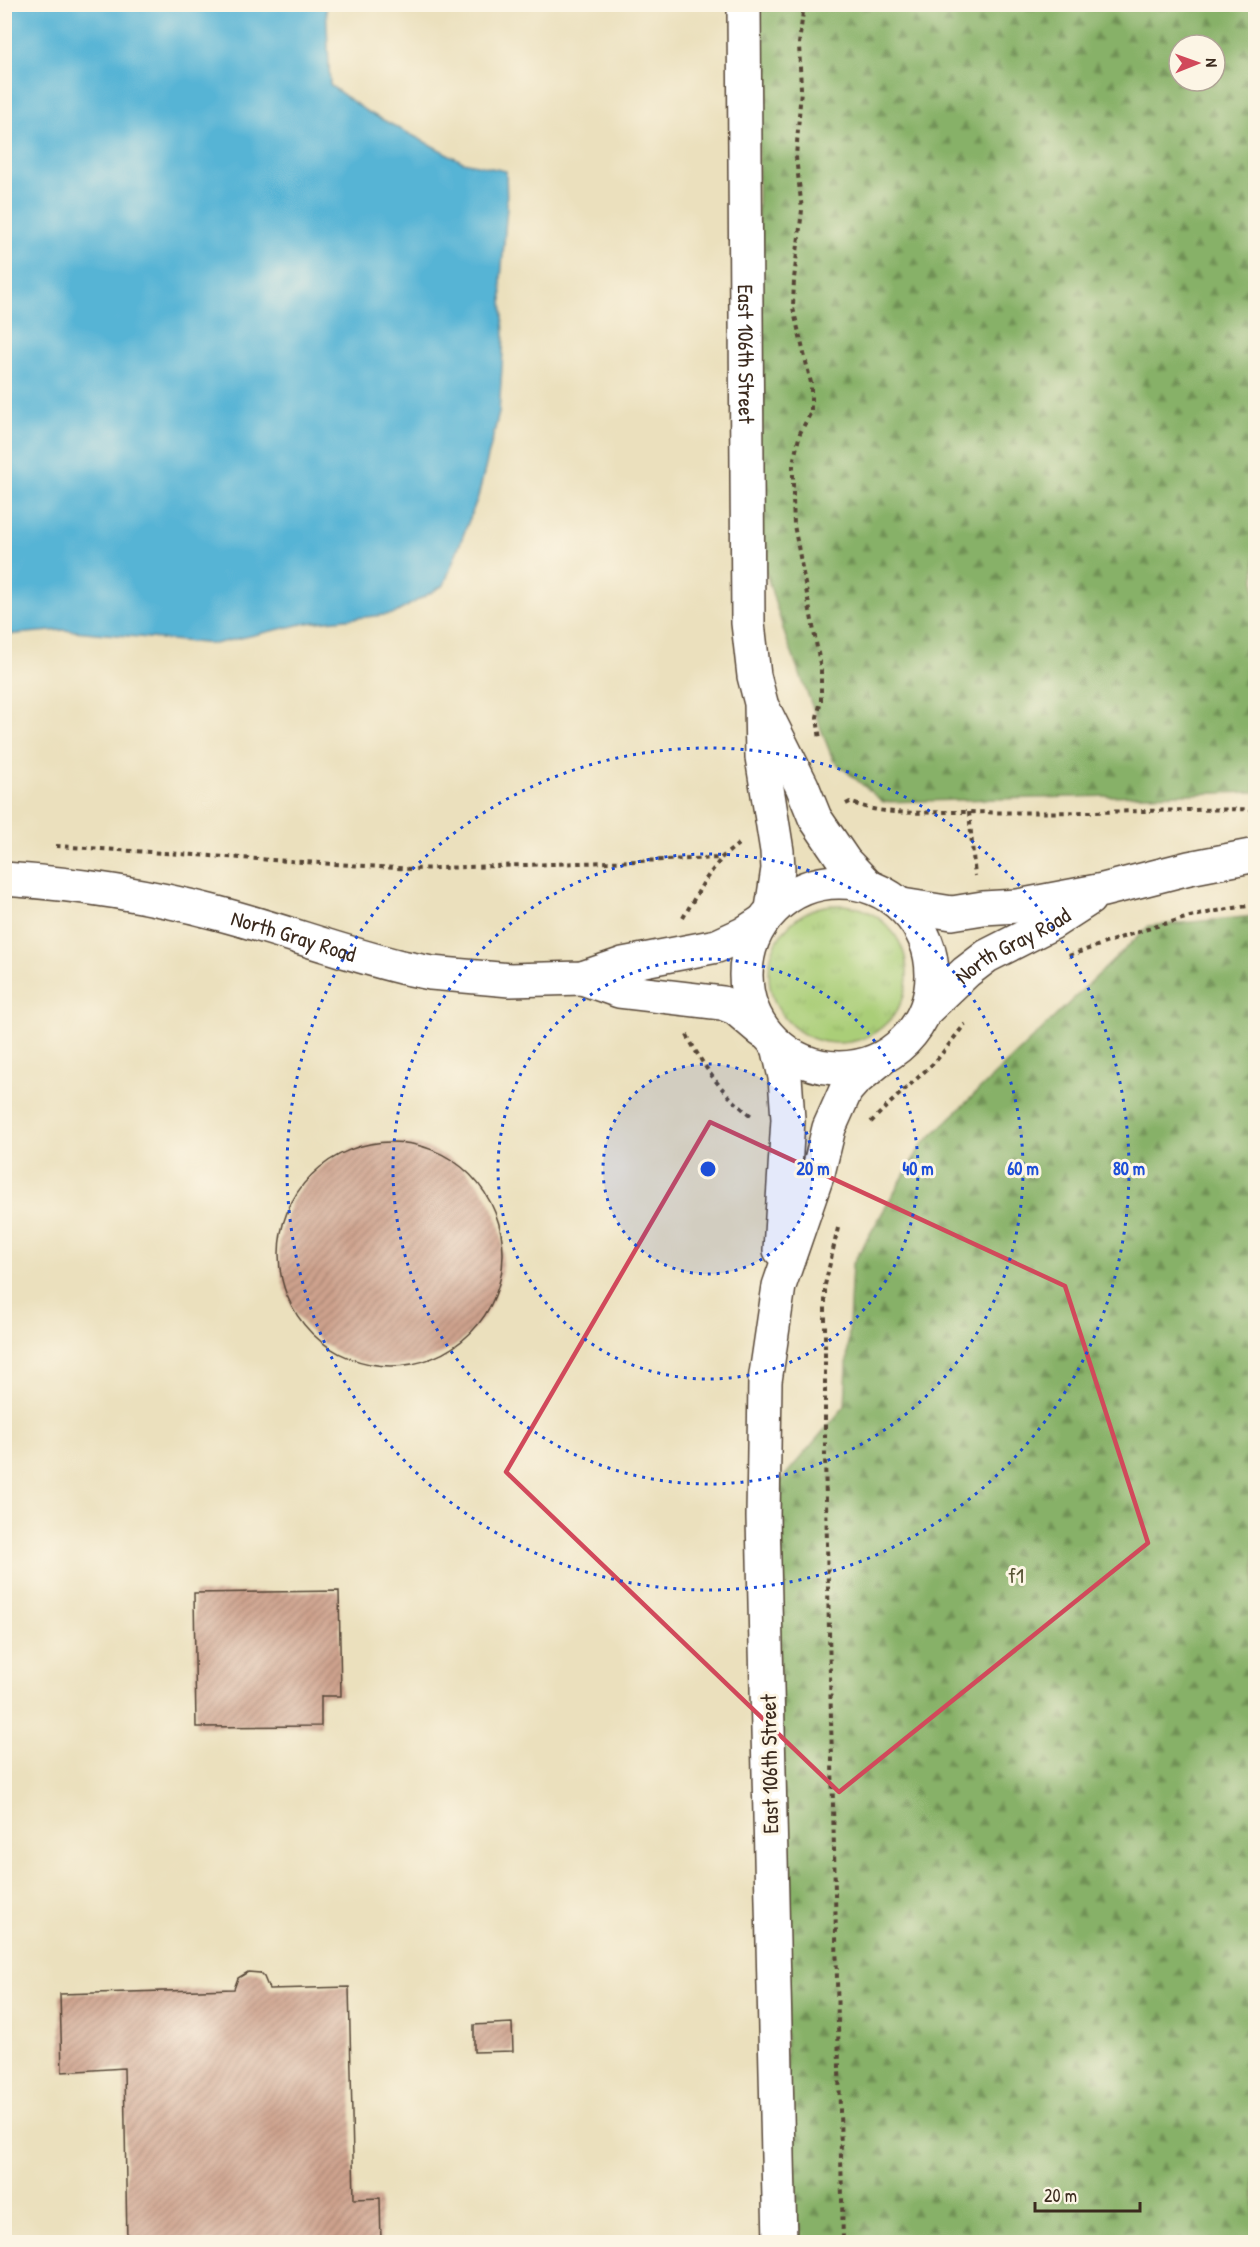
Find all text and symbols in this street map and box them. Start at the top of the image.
north arrow [1167,33,1227,93]
text: N [1201,58,1223,68]
street label: East 106th Street [731,284,762,424]
street label: North Gray Road [948,900,1076,990]
street label: North Gray Road [228,903,360,969]
text: 20 m [797,1156,829,1181]
text: 40 m [902,1156,934,1181]
text: 60 m [1007,1156,1039,1181]
text: 80 m [1113,1156,1145,1181]
centre of rings [698,1159,718,1179]
park label: f1 [1008,1560,1024,1590]
street label: East 106th Street [753,1694,785,1834]
scale bar [1035,2175,1140,2213]
text: 20 m [1044,2183,1077,2208]

